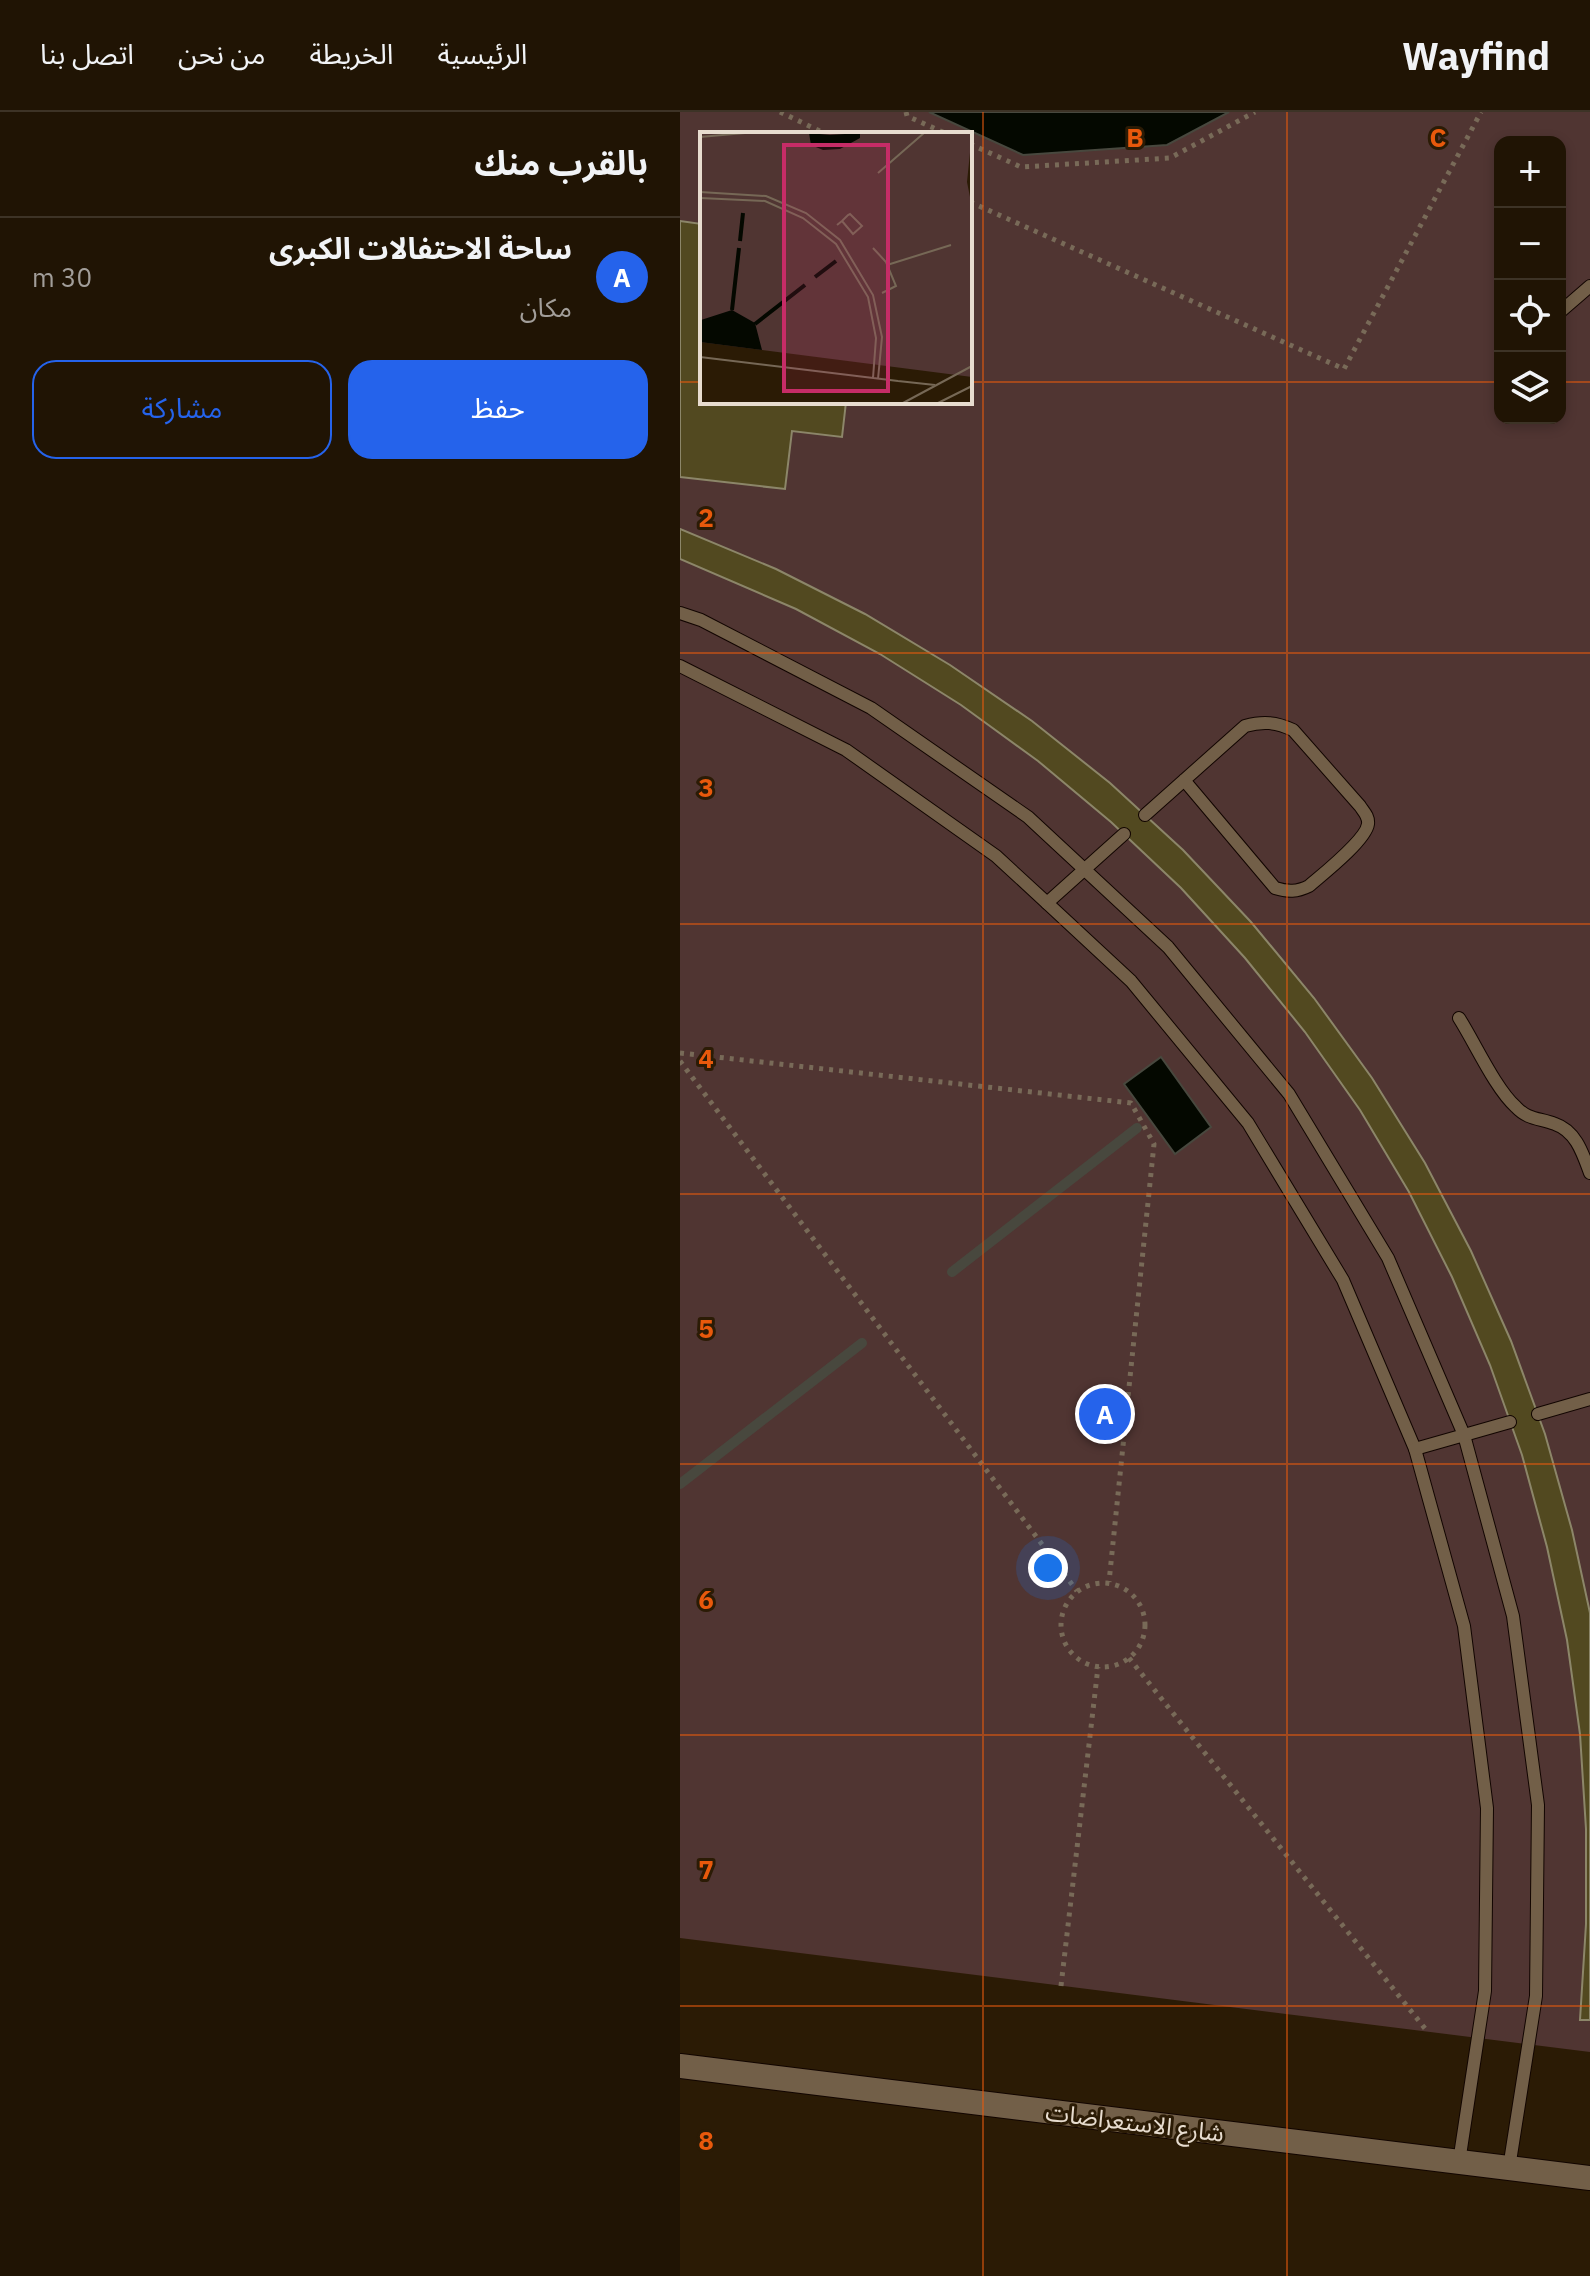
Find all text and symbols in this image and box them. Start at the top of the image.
text: Wayfind [1402,31,1550,80]
text: اتصل بنا [40,35,134,72]
text: من نحن [178,35,266,72]
text: الخريطة [310,35,393,72]
text: الرئيسية [437,35,527,72]
text: B [1126,120,1144,154]
text: C [1430,120,1447,154]
inset map [700,132,972,404]
map controls [1494,136,1566,424]
button: + [1494,136,1566,208]
text: بالقرب منك [474,140,648,184]
button: − [1494,208,1566,280]
text: ساحة الاحتفالات الكبرى [269,228,572,267]
text: 30 m [32,260,92,294]
text: A [613,260,631,294]
button: locate [1494,280,1566,352]
text: مكان [520,290,572,324]
button: layers [1494,352,1566,424]
button: مشاركة [32,360,332,459]
button: حفظ [348,360,648,459]
text: 2 [698,500,714,534]
text: 3 [698,770,714,804]
text: 4 [698,1041,714,1075]
text: 5 [698,1311,714,1345]
pin: A [1079,1384,1131,1444]
your location [1028,1548,1068,1588]
text: 6 [698,1582,714,1616]
text: 7 [698,1852,714,1886]
street label: شارع الاستعراضات [1044,2095,1226,2151]
text: 8 [698,2123,714,2157]

